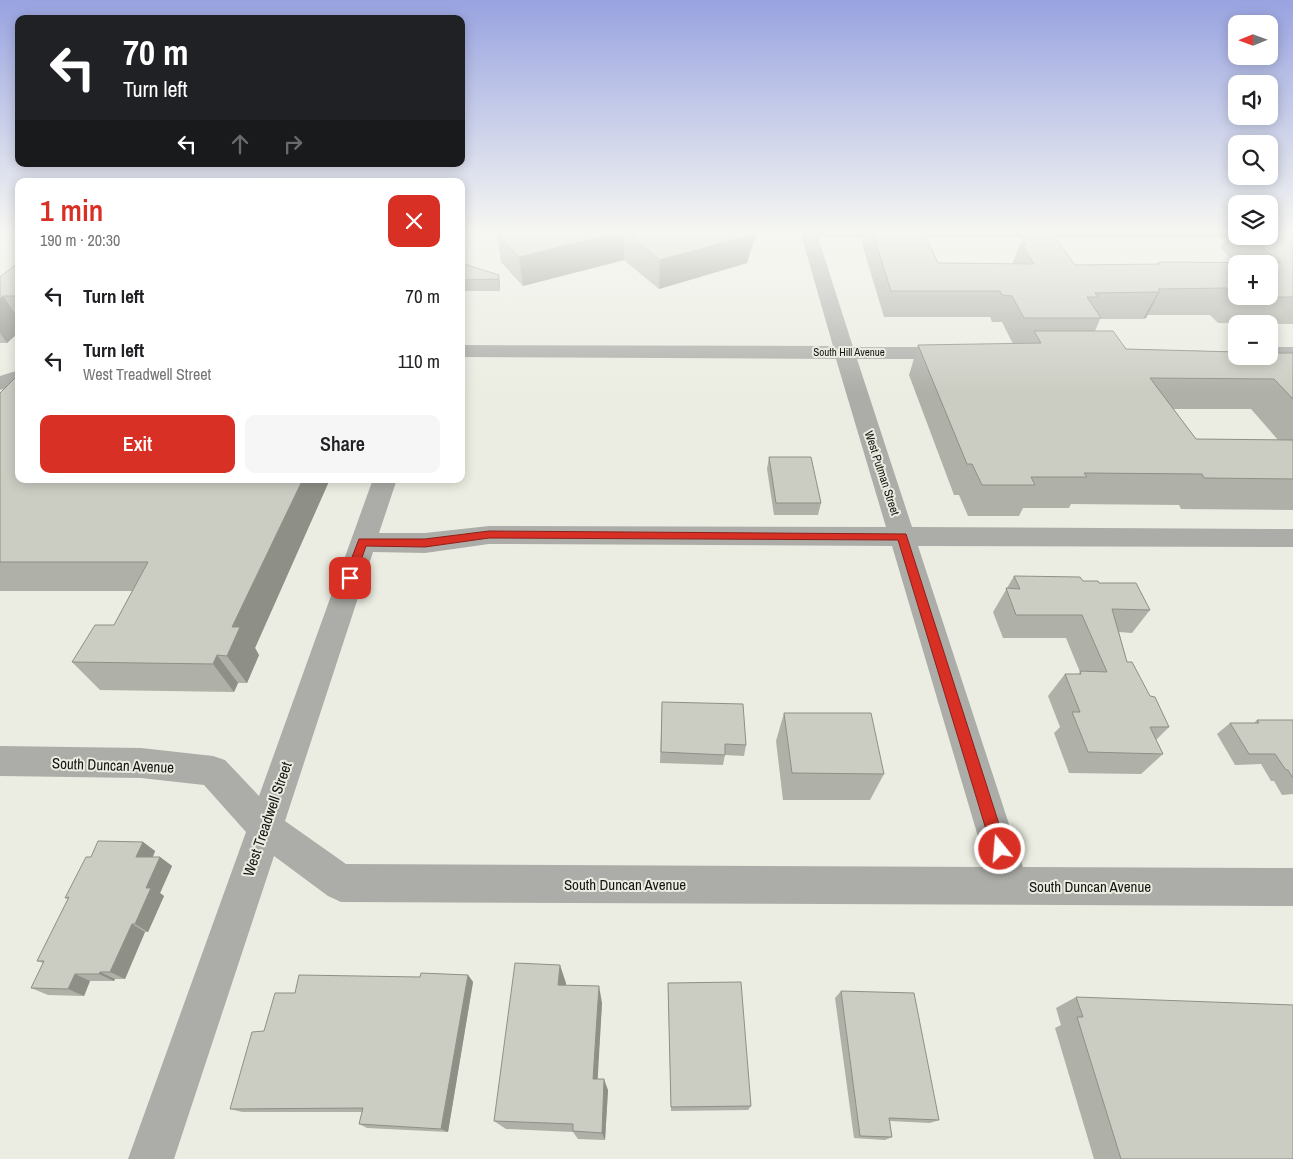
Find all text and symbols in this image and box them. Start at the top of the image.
north arrow [1228,15,1278,65]
map controls [1228,15,1278,365]
text: 70 m [123,29,188,76]
icon: left [40,35,105,100]
text: Turn left [123,74,188,104]
button: sound [1228,75,1278,125]
icon: left [173,130,201,158]
icon: ahead [226,130,254,158]
icon: right [279,130,307,158]
button: search [1228,135,1278,185]
text: 1 min [40,190,103,230]
button: close [388,195,440,247]
button: layers [1228,195,1278,245]
text: 190 m · 20:30 [40,229,120,251]
button: + [1228,255,1278,305]
icon: left [40,282,68,310]
text: Turn left [83,283,144,309]
text: 70 m [405,283,440,309]
button: − [1228,315,1278,365]
text: Turn left [83,337,144,363]
street label: South Hill Avenue [813,345,885,359]
icon: left [40,347,68,375]
text: 110 m [398,348,440,374]
text: West Treadwell Street [83,363,211,385]
button: Exit [40,415,235,473]
button: Share [245,415,440,473]
street label: West Putman Street [861,429,903,518]
pin [329,557,371,599]
icon: arrive [336,564,364,592]
street label: South Duncan Avenue [52,752,175,778]
street label: West Treadwell Street [238,758,297,879]
position arrow [973,822,1025,874]
street label: South Duncan Avenue [564,874,686,895]
street label: South Duncan Avenue [1029,876,1151,897]

